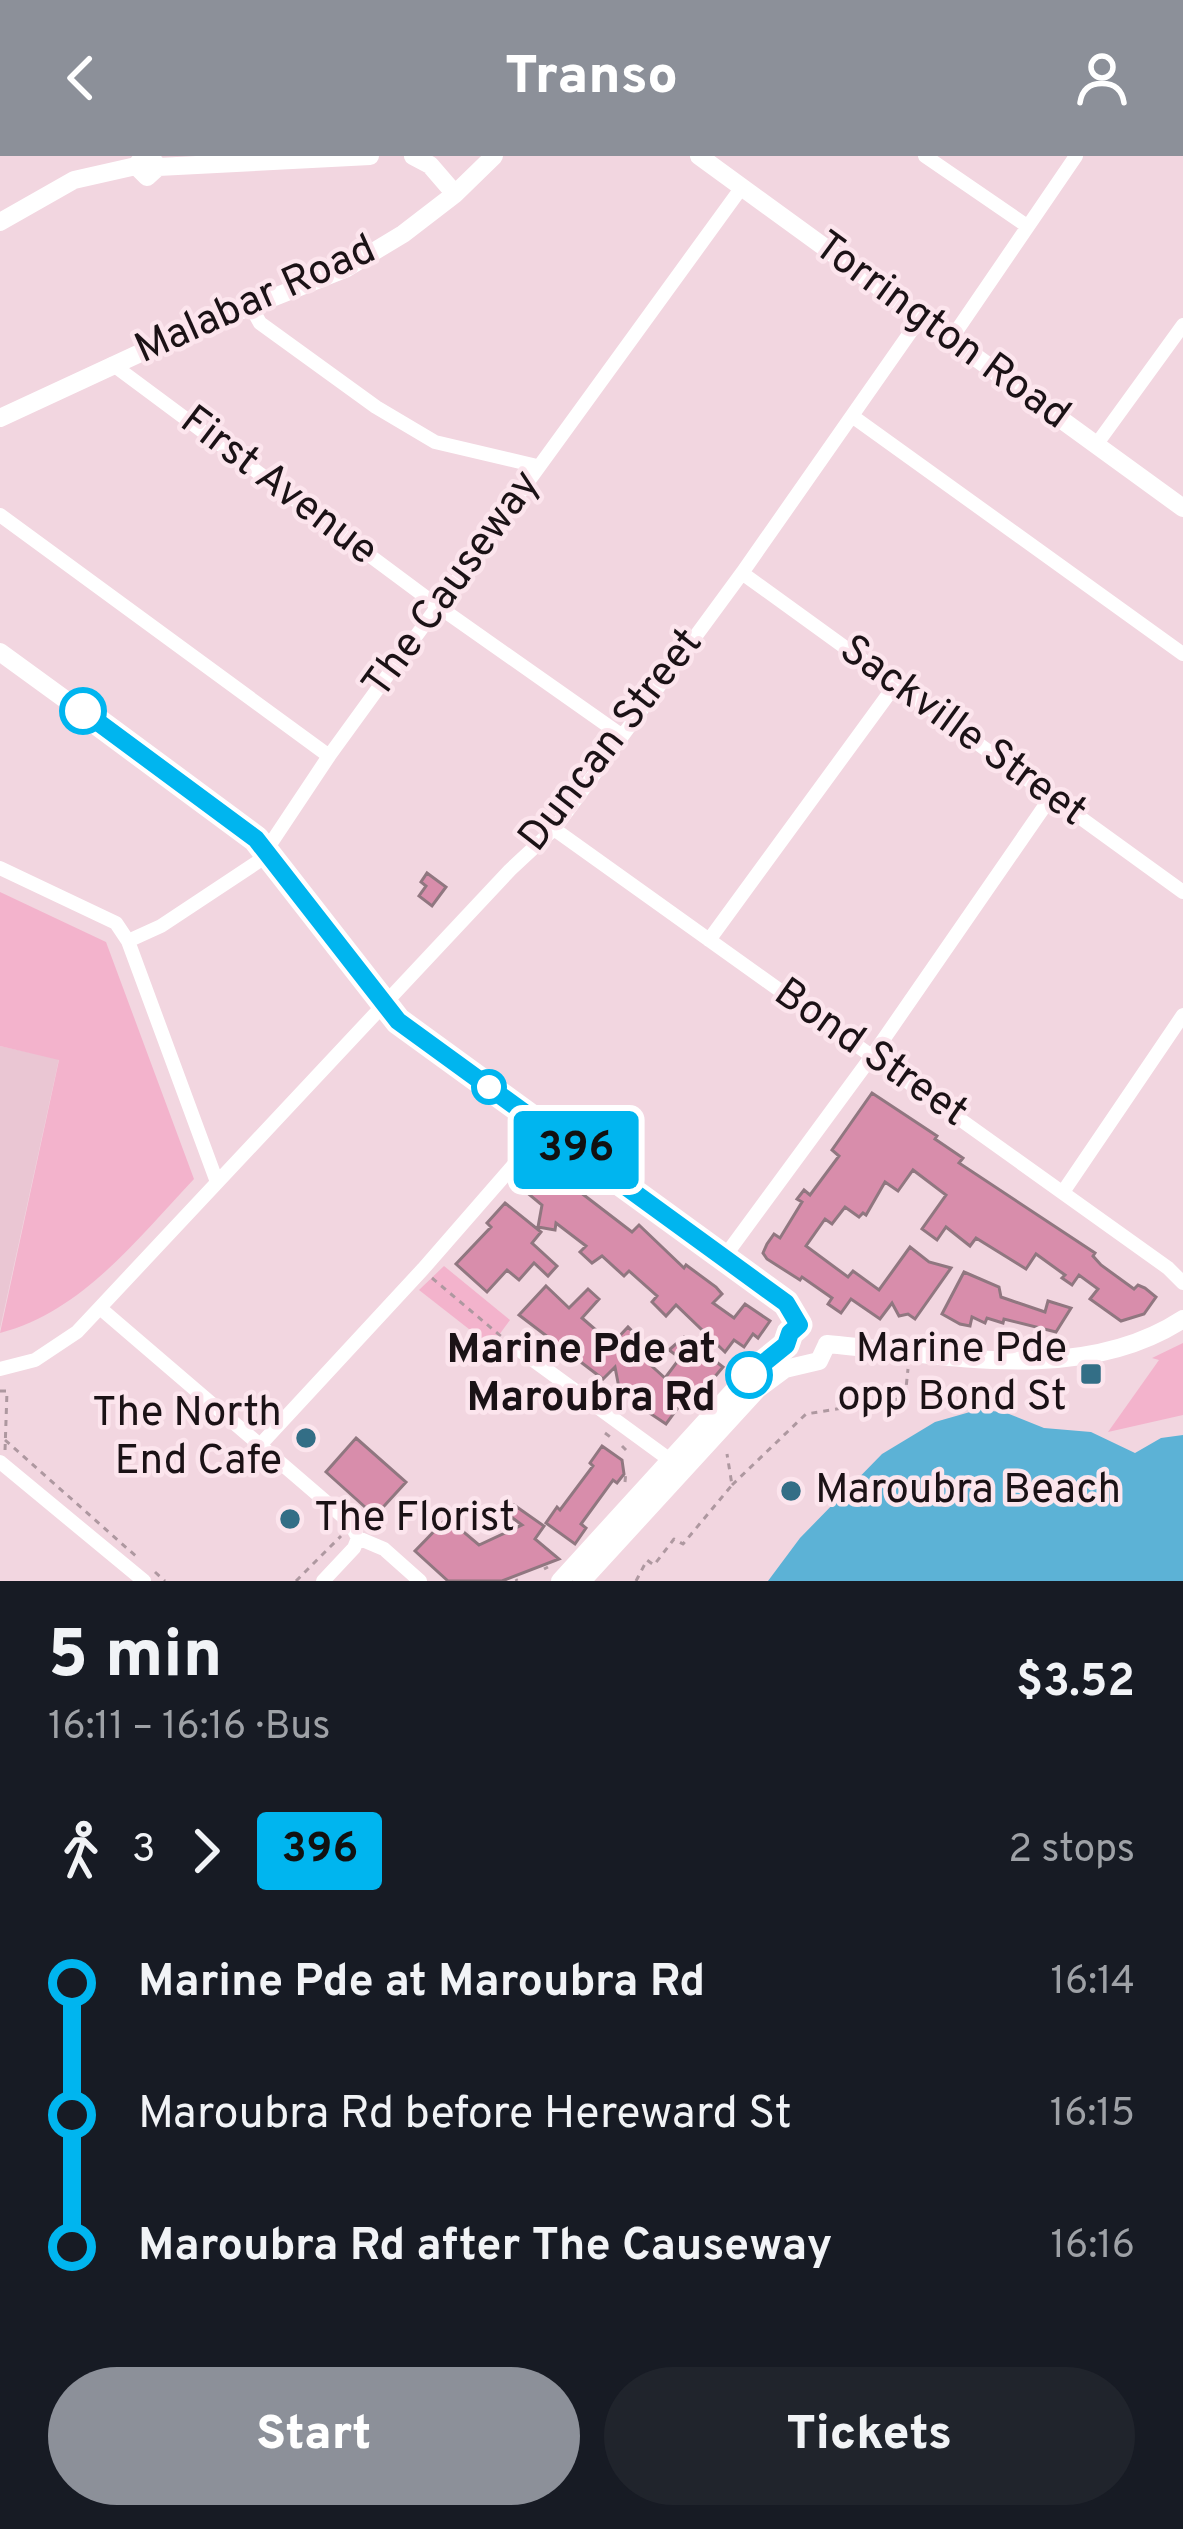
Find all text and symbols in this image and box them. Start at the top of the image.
text: Transo [505,44,678,113]
icon: back [48,45,114,111]
icon: person [1069,45,1135,111]
street label: Torrington Road [802,221,1080,443]
street label: Malabar Road [127,224,385,378]
street label: First Avenue [169,395,387,579]
street label: The Causeway [352,460,554,710]
street label: Duncan Street [508,619,716,863]
street label: Sackville Street [828,625,1096,839]
unlabelled marker [61,689,105,733]
street label: Bond Street [763,968,977,1140]
unlabelled marker [473,1071,505,1103]
line badge: 396 [507,1111,645,1189]
text: 396 [538,1123,614,1176]
place label: Marine Pde opp Bond St [837,1324,1067,1425]
place label: Marine Pde at Maroubra Rd [446,1325,716,1426]
marker: Marine Pde at Maroubra Rd [727,1353,771,1397]
marker: Marine Pde opp Bond St [1078,1361,1104,1387]
place label: The North End Cafe [92,1388,282,1489]
marker: The North End Cafe [293,1425,319,1451]
place label: Maroubra Beach [815,1465,1121,1518]
marker: Maroubra Beach [778,1478,804,1504]
place label: The Florist [314,1493,515,1546]
marker: The Florist [277,1506,303,1532]
text: 5 min [48,1617,222,1700]
text: $3.52 [1016,1655,1135,1712]
text: 16:11 – 16:16 · Bus [48,1704,331,1753]
icon: walk [48,1818,114,1884]
icon: forward [173,1818,239,1884]
text: 396 [281,1824,358,1877]
text: 3 [132,1827,155,1876]
text: 2 stops [1008,1827,1135,1876]
text: Marine Pde at Maroubra Rd [138,1955,705,2012]
text: 16:14 [1050,1959,1135,2008]
text: Maroubra Rd before Hereward St [138,2087,792,2144]
text: 16:15 [1050,2091,1135,2140]
text: Maroubra Rd after The Causeway [138,2219,832,2276]
text: 16:16 [1051,2223,1135,2272]
button: Start [48,2367,580,2505]
button: Tickets [604,2367,1135,2505]

